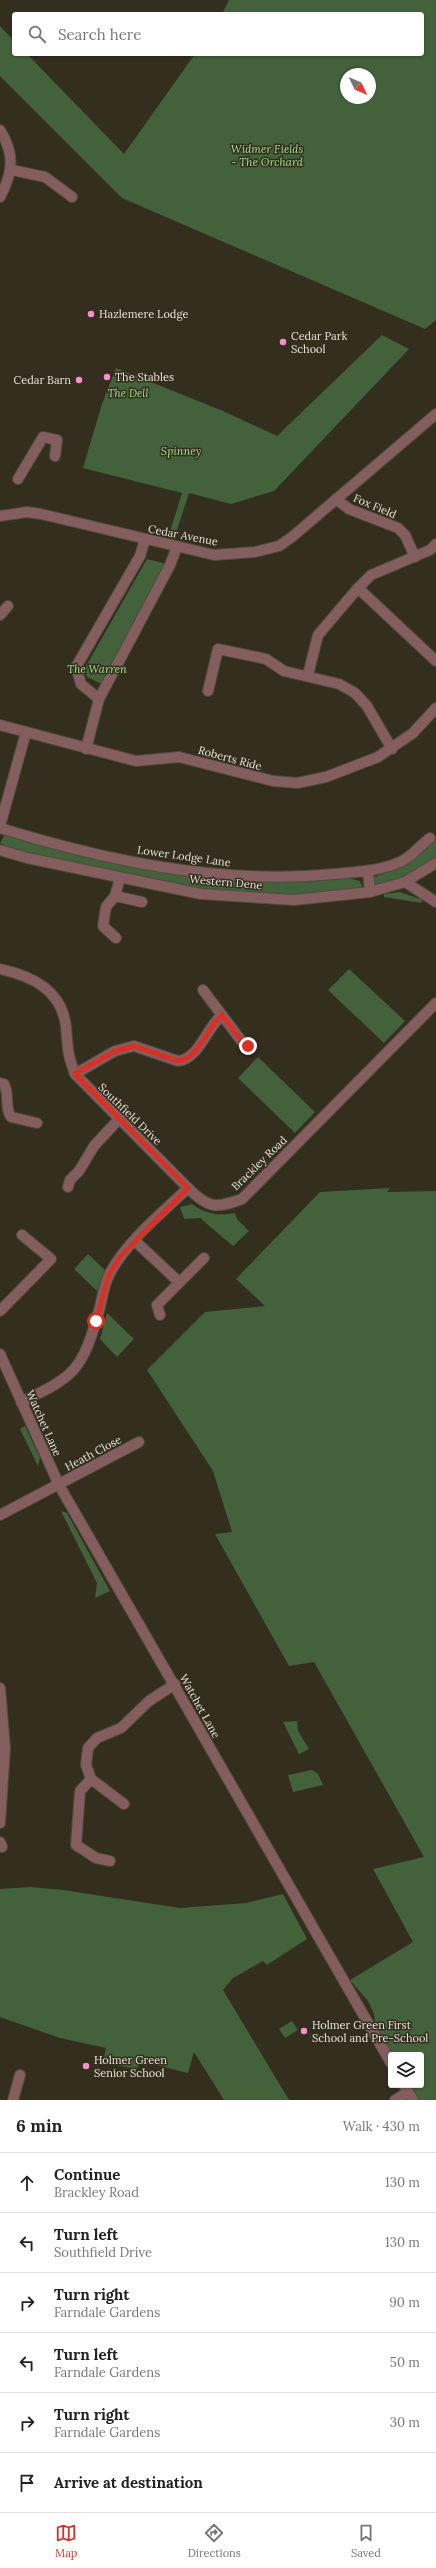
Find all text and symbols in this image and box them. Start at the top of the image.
search box [12,12,424,56]
icon: search [26,23,48,45]
text: Search here [58,25,141,44]
north arrow [340,68,376,104]
park label: Widmer Fields - The Orchard [231,142,304,169]
place label: Hazlemere Lodge [99,307,188,321]
marker: Hazlemere Lodge [86,309,96,319]
place label: Cedar Park School [291,329,347,356]
marker: Cedar Park School [278,337,288,347]
place label: The Stables [115,370,174,384]
marker: The Stables [102,372,112,382]
place label: Cedar Barn [14,373,71,387]
marker: Cedar Barn [74,375,84,385]
park label: The Dell [107,386,149,400]
park label: Spinney [161,444,202,458]
street label: Fox Field [351,491,399,522]
street label: Cedar Avenue [147,521,219,549]
park label: The Warren [67,662,127,676]
street label: Roberts Ride [197,743,263,773]
street label: Lower Lodge Lane [136,843,232,869]
street label: Western Dene [189,872,263,892]
route end [239,1037,257,1055]
street label: Southfield Drive [95,1080,165,1148]
street label: Brackley Road [228,1133,290,1193]
route start [87,1312,105,1330]
street label: Watchet Lane [23,1388,65,1458]
street label: Heath Close [62,1432,124,1474]
street label: Watchet Lane [177,1672,223,1740]
place label: Holmer Green First School and Pre-School [312,2018,428,2045]
marker: Holmer Green First School and Pre-School [299,2026,309,2036]
map controls [388,2052,424,2088]
button: layers [388,2052,424,2088]
place label: Holmer Green Senior School [94,2053,167,2080]
marker: Holmer Green Senior School [81,2061,91,2071]
text: 6 min [16,2115,62,2137]
text: Walk · 430 m [343,2118,420,2135]
text: Continue [54,2165,120,2184]
icon: ahead [16,2172,38,2194]
text: 130 m [385,2174,420,2191]
text: Brackley Road [54,2184,139,2201]
text: Turn left [54,2225,118,2244]
icon: left [16,2232,38,2254]
text: 130 m [385,2234,420,2251]
text: Southfield Drive [54,2244,152,2261]
text: Turn right [54,2285,130,2304]
icon: right [16,2292,38,2314]
text: 90 m [389,2294,420,2311]
text: Farndale Gardens [54,2304,160,2321]
text: Turn left [54,2345,118,2364]
icon: left [16,2352,38,2374]
text: 50 m [390,2354,420,2371]
text: Farndale Gardens [54,2364,160,2381]
text: Turn right [54,2405,130,2424]
icon: right [16,2412,38,2434]
text: 30 m [390,2414,420,2431]
text: Farndale Gardens [54,2424,160,2441]
icon: arrive [16,2472,38,2494]
text: Arrive at destination [54,2473,203,2492]
tab: Map [55,2522,77,2560]
tab: Directions [188,2522,241,2560]
tab: Saved [351,2522,381,2560]

